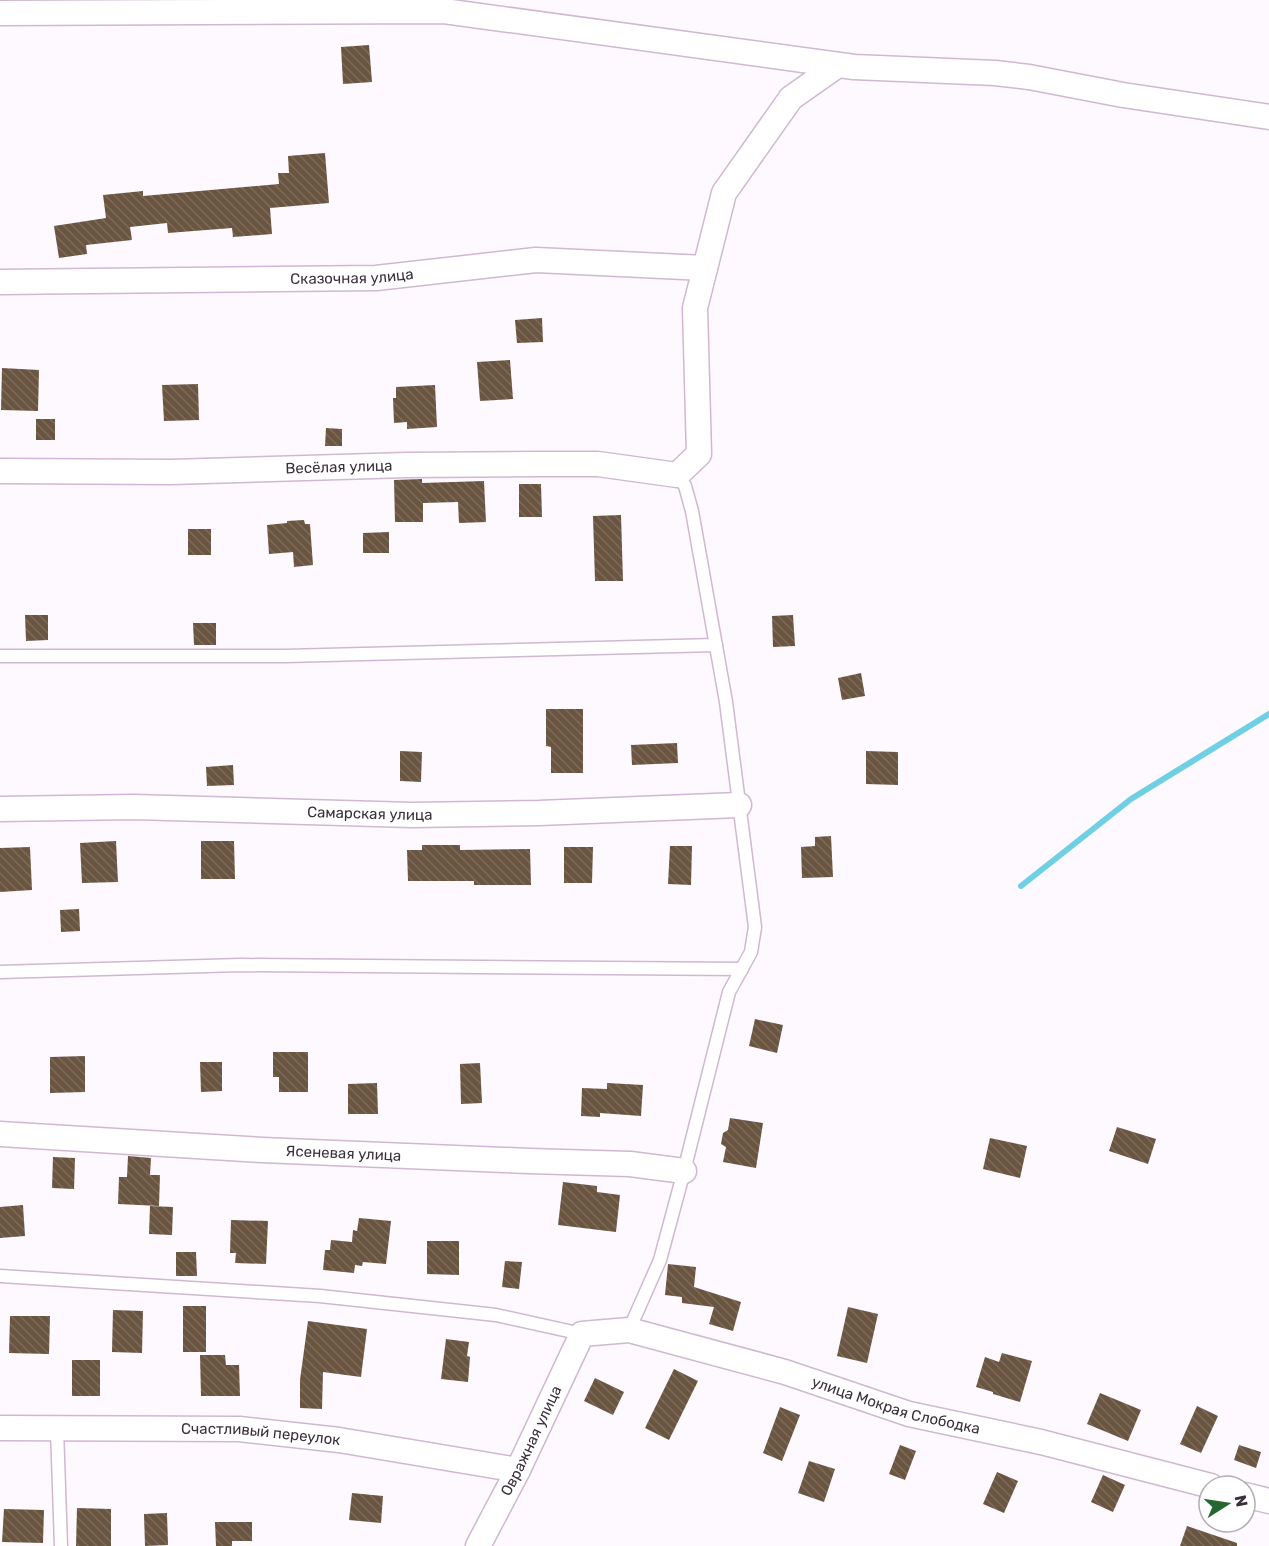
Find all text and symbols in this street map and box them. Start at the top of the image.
street label: Сказочная улица [290,265,414,288]
street label: Весёлая улица [285,456,393,478]
street label: Самарская улица [307,803,433,824]
street label: Ясеневая улица [285,1142,402,1165]
street label: улица Мокрая Слободка [809,1373,982,1438]
street label: Овражная улица [497,1383,565,1499]
street label: Счастливый переулок [181,1420,341,1449]
north arrow [1197,1474,1257,1534]
text: N [1231,1493,1252,1509]

